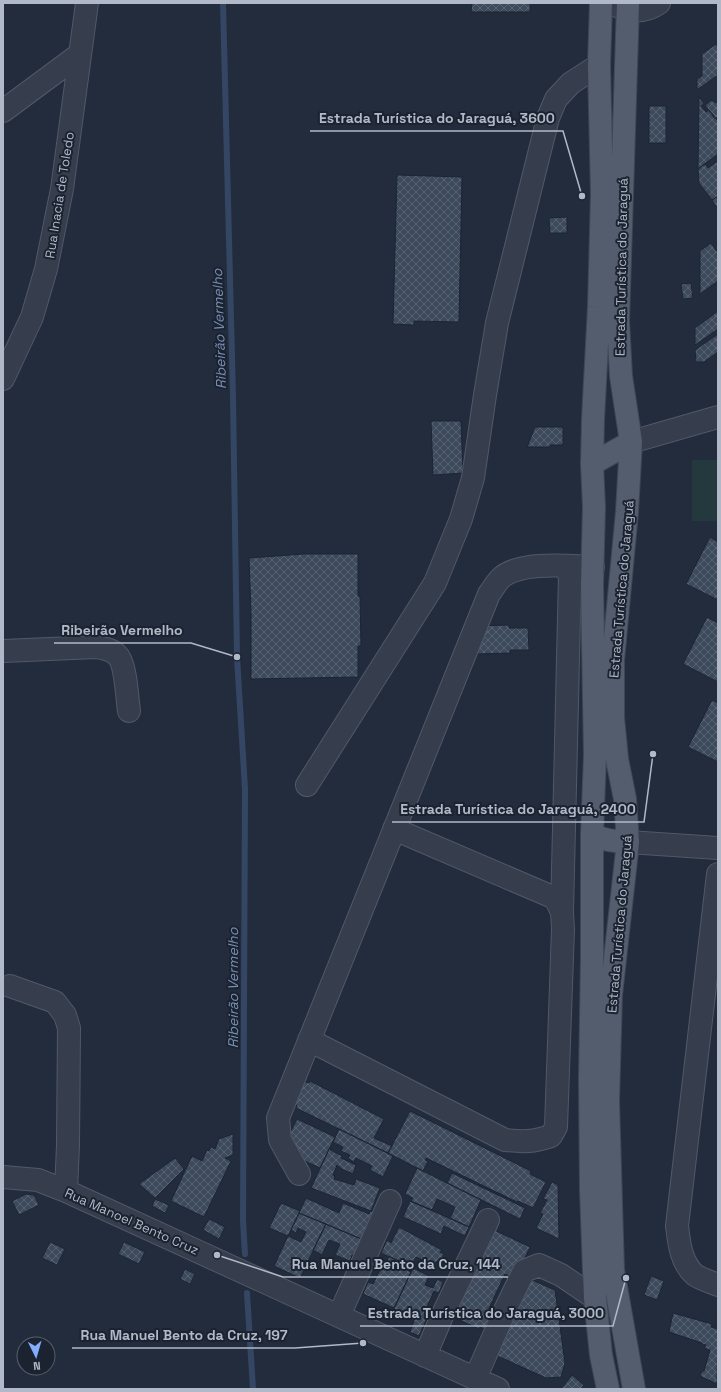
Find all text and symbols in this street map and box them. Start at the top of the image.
callout: Estrada Turística do Jaraguá, 3600 [310,105,563,131]
text: Estrada Turística do Jaraguá, 3600 [319,109,555,127]
street label: Rua Inacia de Toledo [41,131,78,260]
street label: Estrada Turística do Jaraguá [611,177,632,356]
water label: Ribeirão Vermelho [208,268,230,390]
street label: Estrada Turística do Jaraguá [605,499,638,679]
callout: Ribeirão Vermelho [54,617,191,643]
text: Ribeirão Vermelho [61,621,183,639]
callout: Estrada Turística do Jaraguá, 2400 [392,796,644,822]
text: Estrada Turística do Jaraguá, 2400 [400,800,636,818]
street label: Estrada Turística do Jaraguá [603,834,636,1014]
water label: Ribeirão Vermelho [224,927,242,1048]
street label: Rua Manoel Bento Cruz [62,1184,202,1259]
callout: Rua Manuel Bento da Cruz, 144 [283,1251,508,1277]
text: Rua Manuel Bento da Cruz, 144 [292,1255,500,1273]
callout: Estrada Turística do Jaraguá, 3000 [360,1300,613,1326]
text: Estrada Turística do Jaraguá, 3000 [368,1304,604,1322]
callout: Rua Manuel Bento da Cruz, 197 [72,1322,295,1348]
text: Rua Manuel Bento da Cruz, 197 [81,1326,288,1344]
north arrow [16,1336,56,1376]
text: N [33,1359,41,1373]

